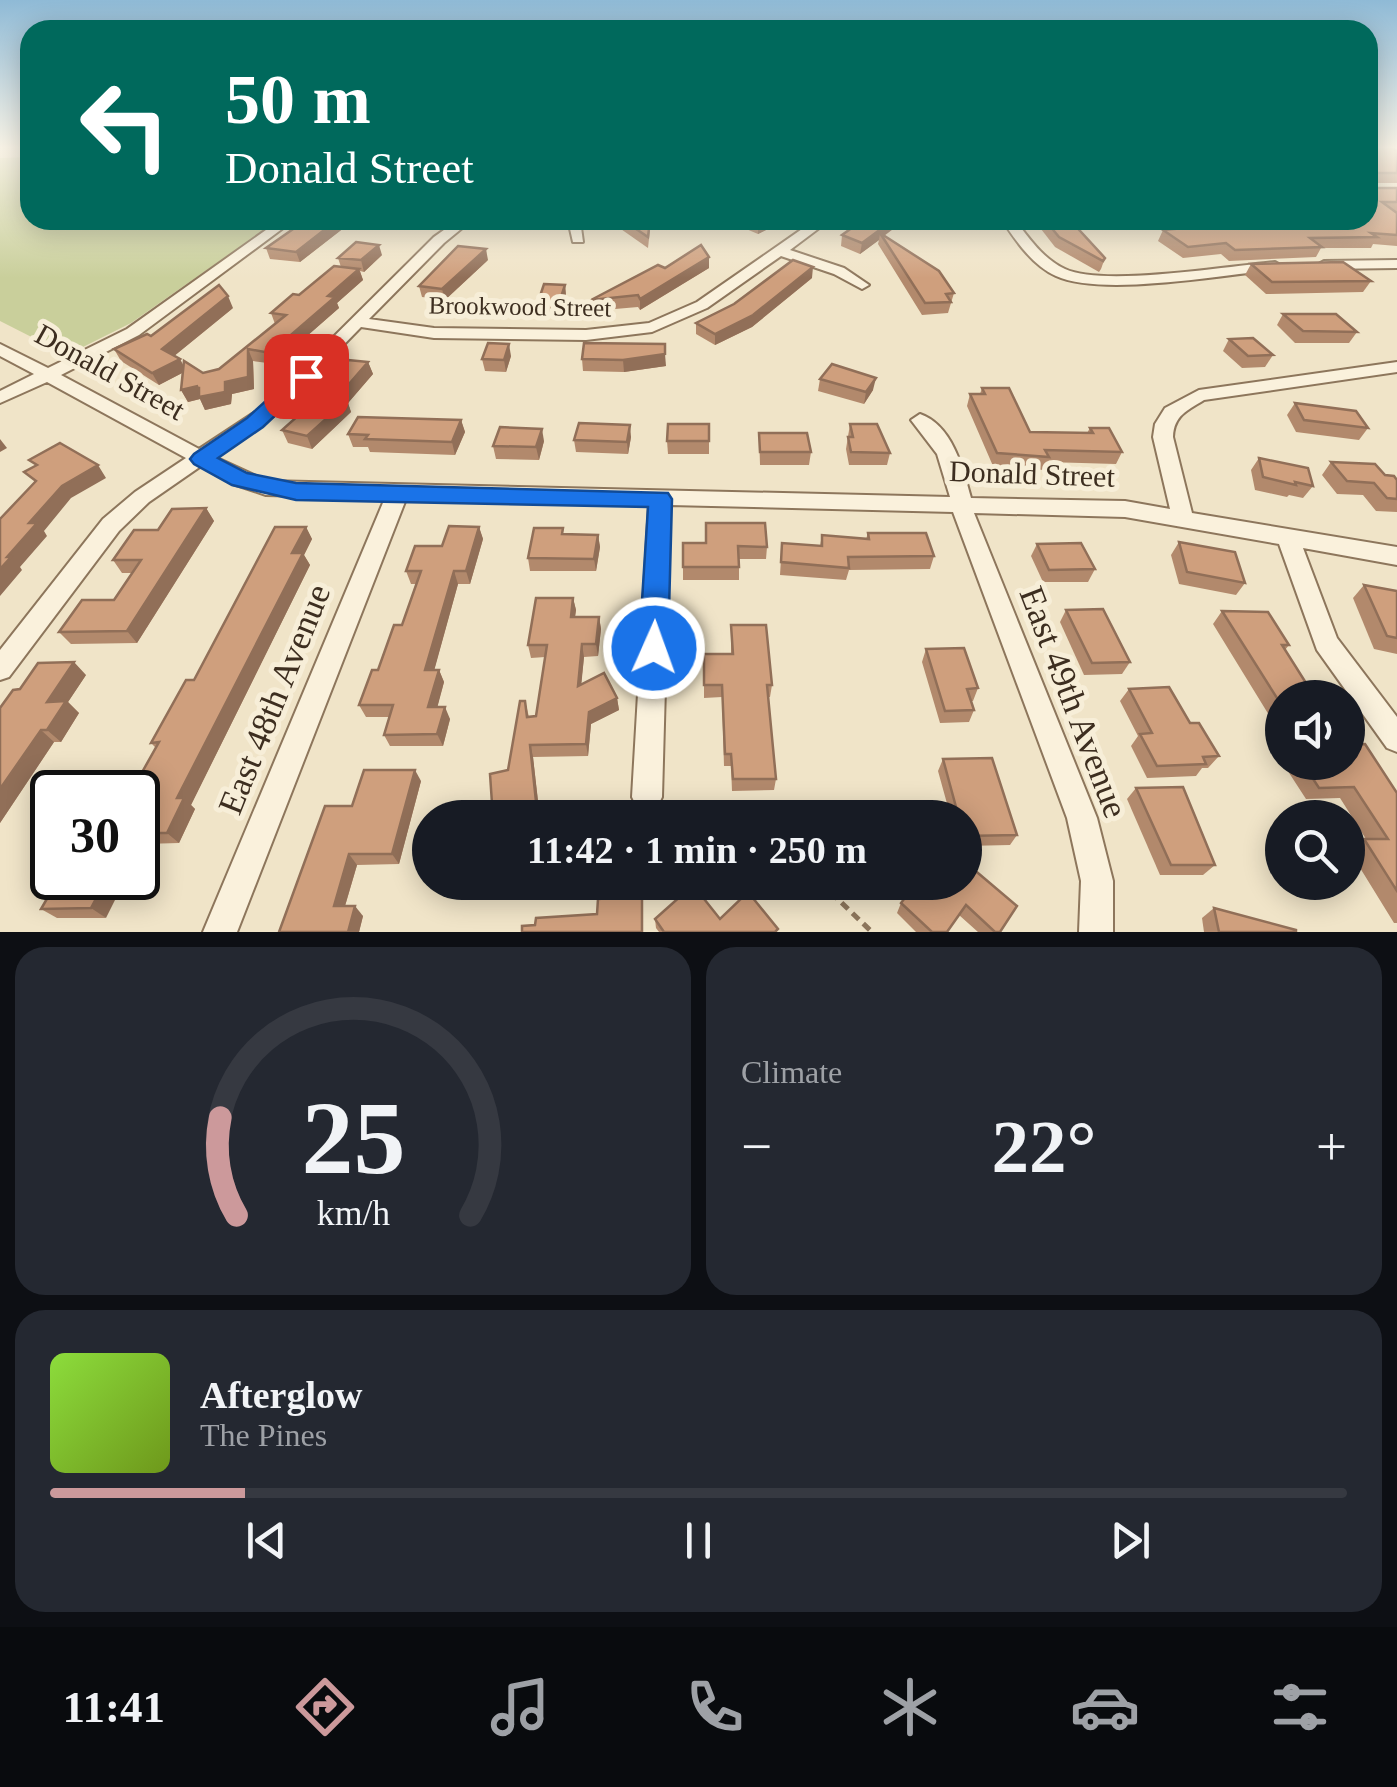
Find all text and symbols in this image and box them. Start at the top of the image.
icon: left [60,60,190,190]
text: 50 m [225,61,371,138]
text: Donald Street [225,143,474,193]
street label: Brookwood Street [428,291,612,322]
street label: Donald Street [30,317,191,427]
pin [264,334,349,419]
icon: arrive [279,349,334,404]
street label: Donald Street [949,454,1116,493]
street label: East 48th Avenue [211,579,338,820]
street label: East 49th Avenue [1012,581,1136,823]
position arrow [602,596,706,700]
map controls [1265,680,1365,900]
button: sound [1265,680,1365,780]
speed limit sign: 30 [30,770,160,900]
button: search [1265,800,1365,900]
text: 11:42 · 1 min · 250 m [527,829,867,871]
text: Climate [741,1054,842,1090]
text: 25 [301,1080,405,1195]
text: 22° [992,1105,1097,1188]
text: − [741,1116,772,1177]
text: + [1316,1116,1347,1177]
text: km/h [316,1193,390,1233]
text: Afterglow [200,1374,362,1416]
text: The Pines [200,1417,327,1453]
icon: previous [239,1513,294,1568]
icon: pause [671,1513,726,1568]
icon: next [1103,1513,1158,1568]
icon: directions [290,1672,360,1742]
icon: music [485,1672,555,1742]
icon: phone [680,1672,750,1742]
icon: climate [875,1672,945,1742]
icon: car [1070,1672,1140,1742]
icon: filters [1265,1672,1335,1742]
text: 11:41 [62,1682,165,1732]

